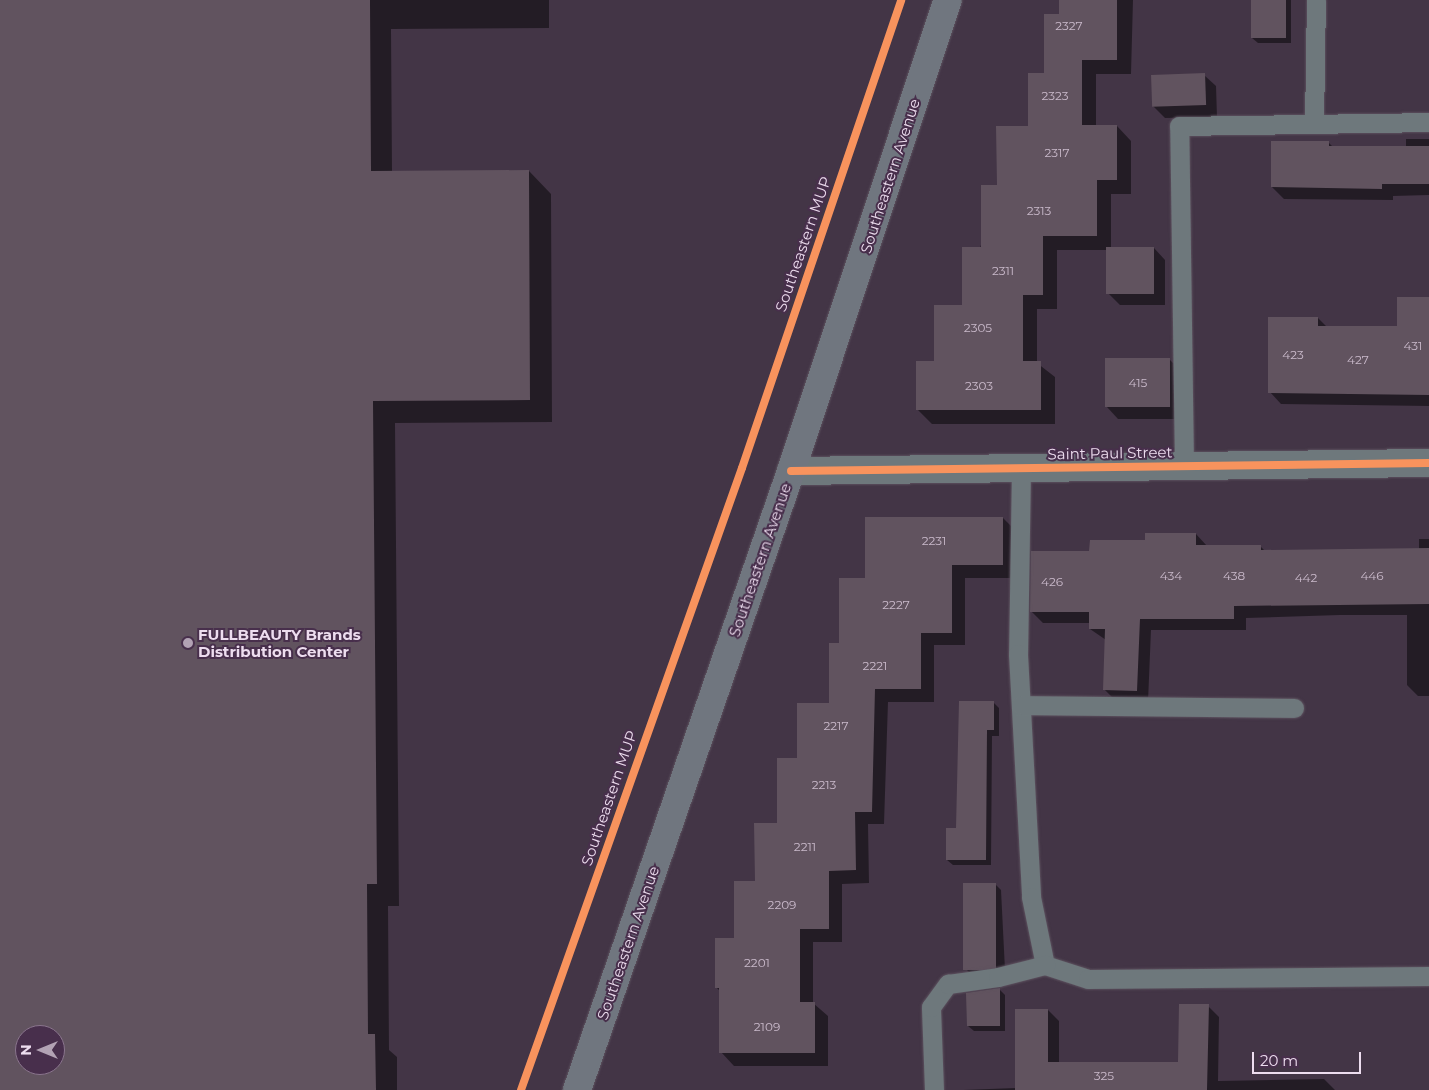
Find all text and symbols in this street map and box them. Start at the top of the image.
house number: 2327 [1055,19,1083,33]
house number: 2323 [1041,89,1069,103]
street label: Southeastern Avenue [857,96,923,256]
house number: 2317 [1045,146,1069,160]
street label: Southeastern MUP [771,174,835,314]
house number: 2313 [1027,204,1051,218]
house number: 2311 [992,264,1014,278]
house number: 2305 [964,321,992,335]
house number: 431 [1404,339,1422,353]
house number: 423 [1282,348,1304,362]
house number: 427 [1347,353,1369,367]
house number: 415 [1129,376,1147,390]
house number: 2303 [965,379,993,393]
street label: Saint Paul Street [1047,443,1173,463]
street label: Southeastern Avenue [725,481,795,639]
house number: 2231 [922,534,946,548]
house number: 434 [1160,569,1182,583]
house number: 438 [1223,569,1245,583]
house number: 446 [1360,569,1384,583]
house number: 442 [1295,571,1317,585]
house number: 426 [1041,575,1063,589]
house number: 2227 [882,598,910,612]
place label: FULLBEAUTY Brands Distribution Center [198,625,361,660]
marker: FULLBEAUTY Brands Distribution Center [182,637,194,649]
house number: 2221 [863,659,887,673]
house number: 2217 [823,719,849,733]
street label: Southeastern MUP [577,728,641,868]
house number: 2213 [812,778,836,792]
house number: 2211 [794,840,816,854]
street label: Southeastern Avenue [593,864,663,1022]
house number: 2209 [768,898,796,912]
house number: 2201 [744,956,770,970]
house number: 2109 [754,1020,780,1034]
north arrow [15,1025,65,1075]
scale bar [1254,1042,1363,1074]
text: N [17,1044,35,1056]
text: 20 m [1260,1051,1298,1070]
house number: 325 [1094,1069,1114,1083]

